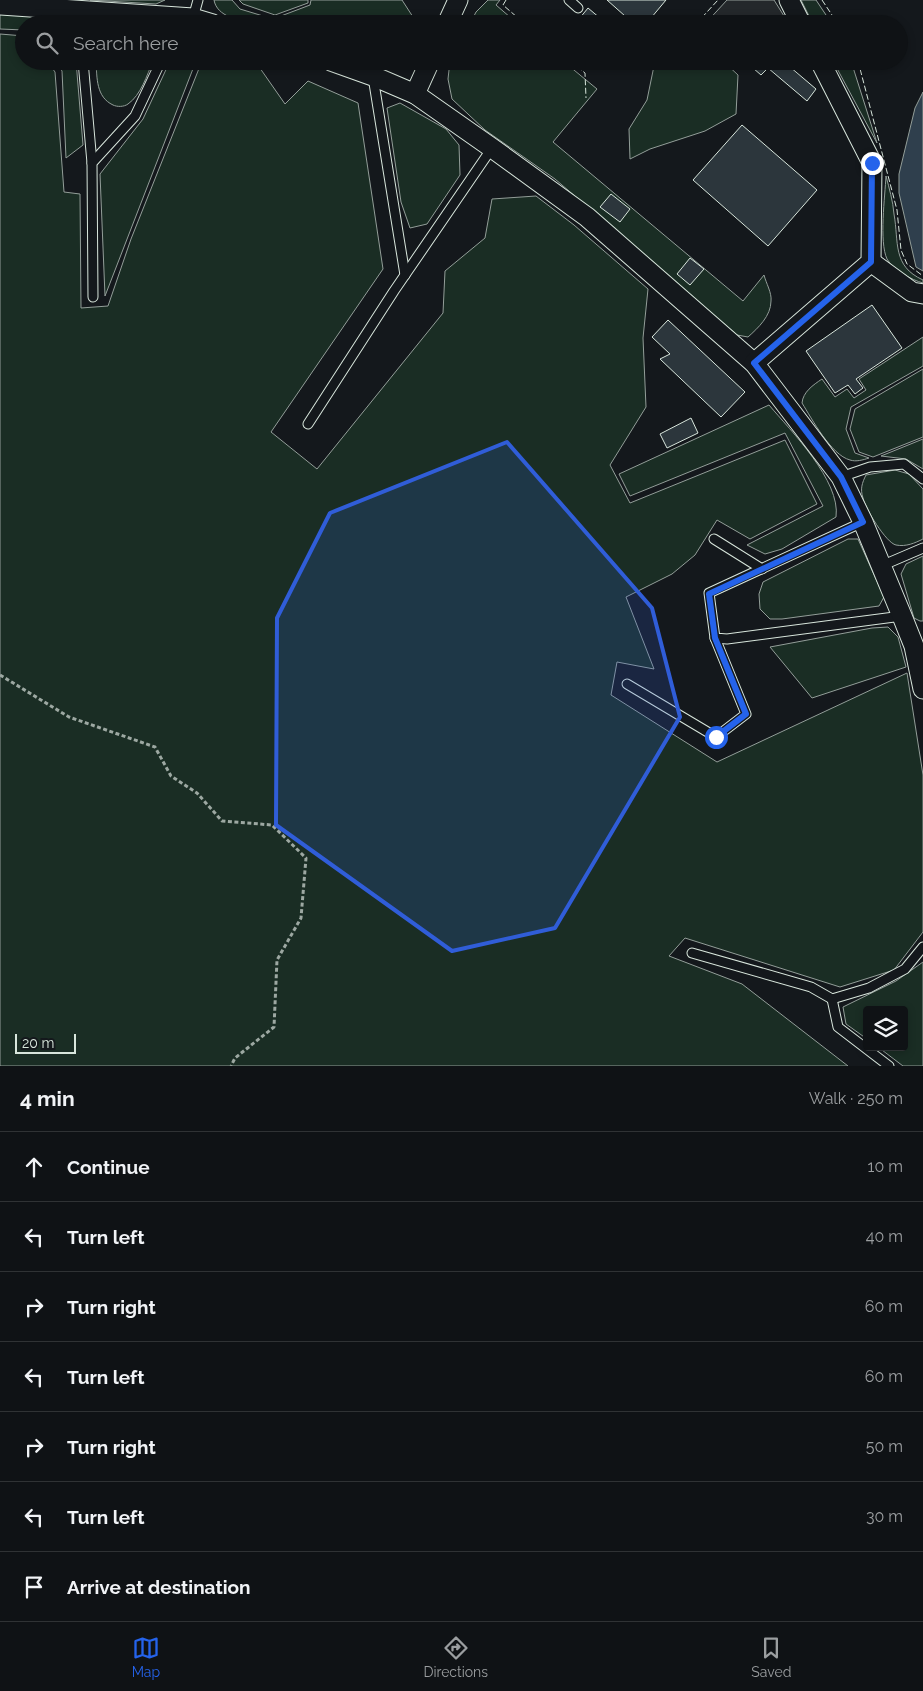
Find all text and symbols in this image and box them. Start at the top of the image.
search box [15,15,908,70]
icon: search [33,29,61,57]
text: Search here [73,32,179,54]
route end [861,152,884,175]
route start [705,726,728,749]
map controls [863,1006,908,1051]
button: layers [863,1006,908,1051]
scale bar [15,1031,76,1054]
text: 20 m [22,1035,54,1051]
text: 4 min [20,1086,75,1111]
text: Walk · 250 m [809,1089,903,1108]
icon: ahead [20,1153,48,1181]
text: Continue [67,1156,150,1178]
text: 10 m [868,1157,903,1176]
icon: left [20,1223,48,1251]
text: Turn left [67,1226,144,1248]
text: 40 m [866,1227,903,1246]
icon: right [20,1293,48,1321]
text: Turn right [67,1296,156,1318]
text: 60 m [865,1297,903,1316]
icon: left [20,1363,48,1391]
text: Turn left [67,1366,144,1388]
text: 60 m [865,1367,903,1386]
icon: right [20,1433,48,1461]
text: Turn right [67,1436,156,1458]
text: 50 m [866,1437,903,1456]
icon: left [20,1503,48,1531]
text: Turn left [67,1506,144,1528]
text: 30 m [866,1507,903,1526]
icon: arrive [20,1573,48,1601]
text: Arrive at destination [67,1576,251,1598]
tab: Map [132,1634,160,1680]
tab: Directions [423,1634,488,1680]
tab: Saved [751,1634,791,1680]

